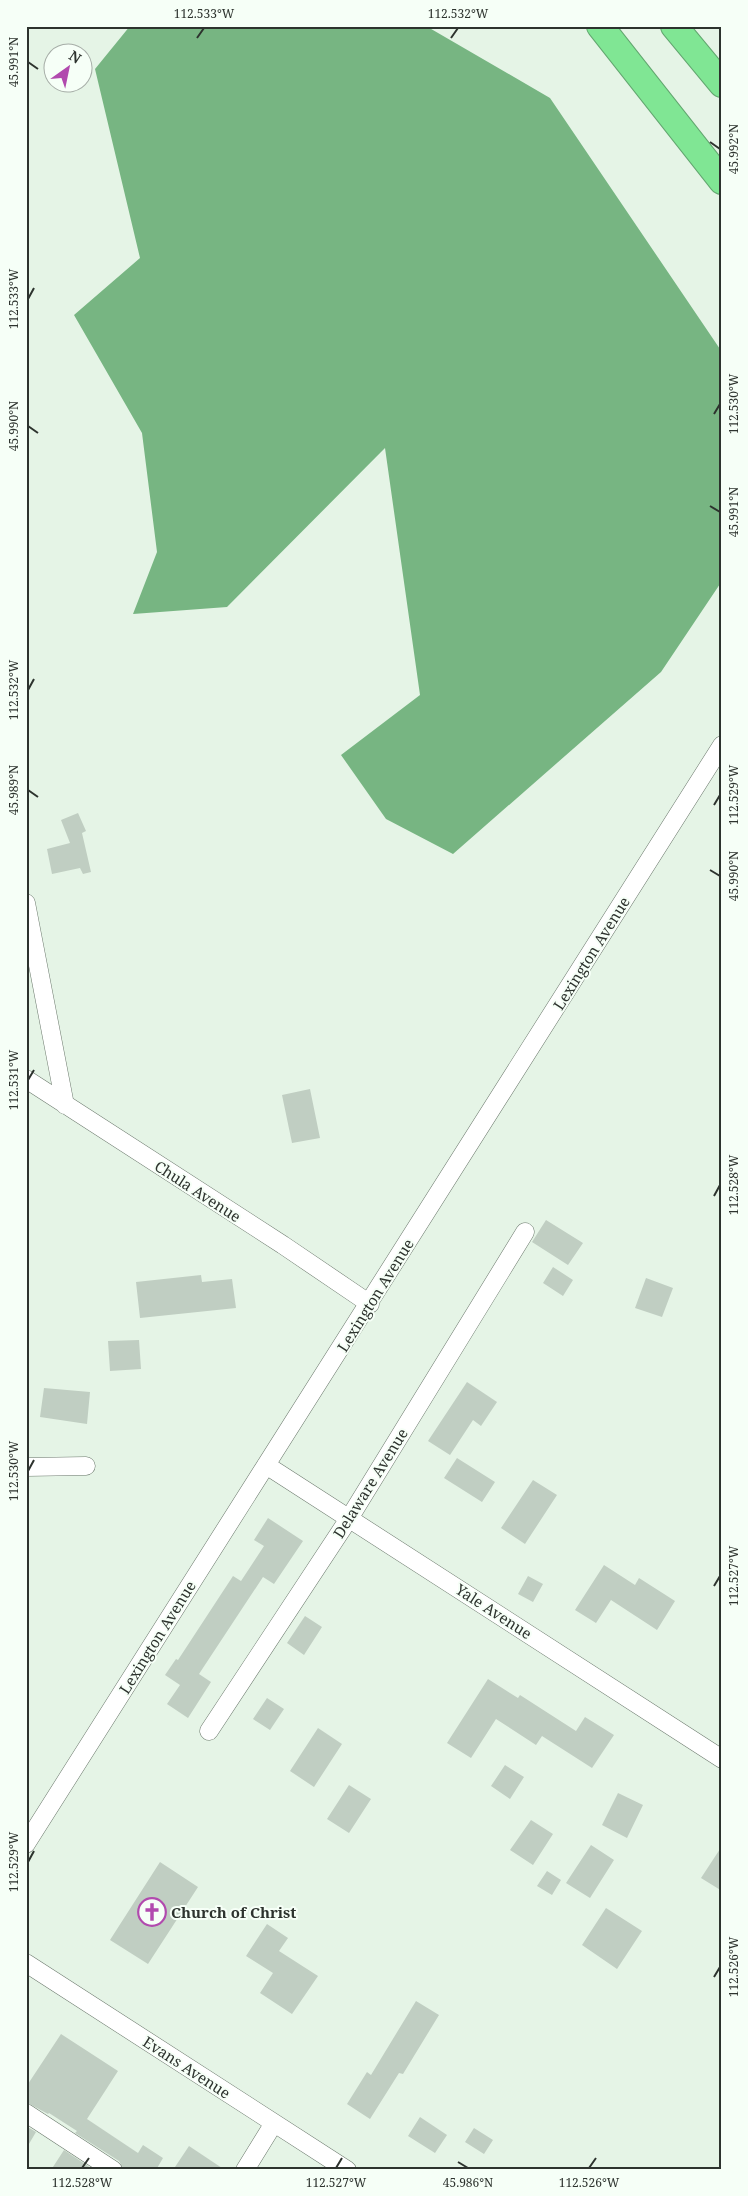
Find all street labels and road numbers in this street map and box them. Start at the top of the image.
street label: Lexington Avenue [548,893,634,1013]
street label: Chula Avenue [151,1156,245,1226]
street label: Lexington Avenue [332,1235,418,1355]
street label: Delaware Avenue [328,1424,412,1542]
street label: Lexington Avenue [114,1577,200,1697]
street label: Yale Avenue [451,1578,536,1643]
street label: Evans Avenue [139,2031,235,2103]

